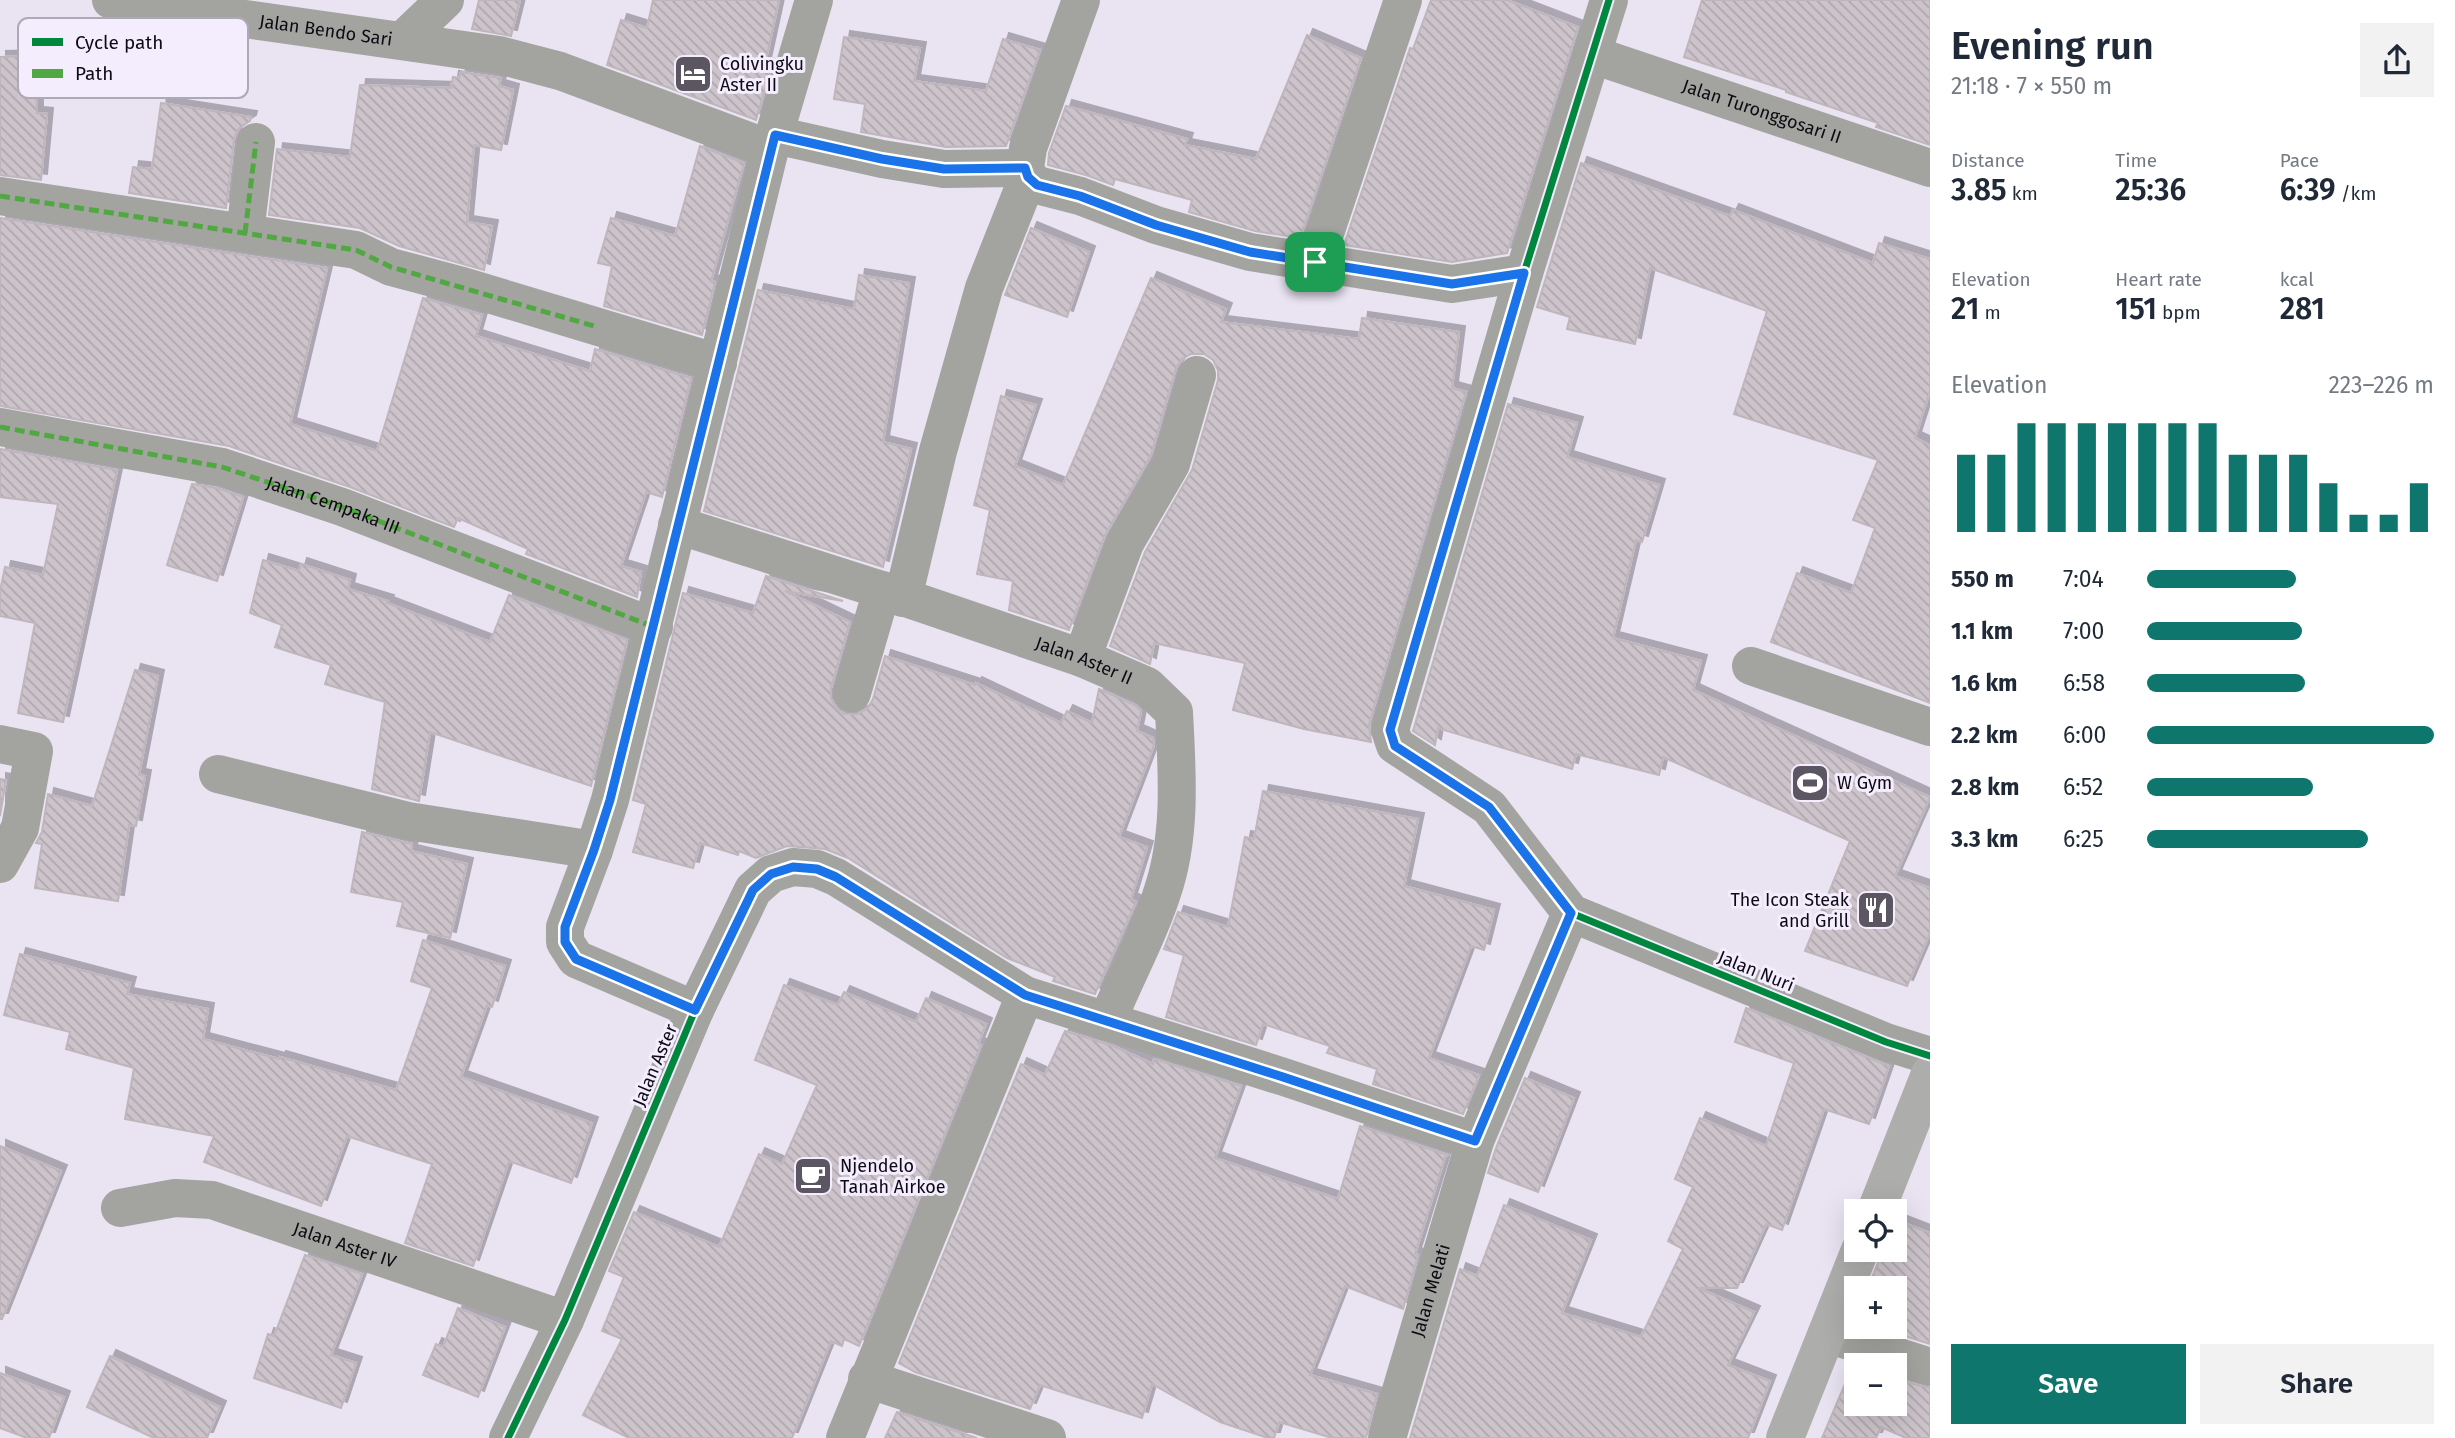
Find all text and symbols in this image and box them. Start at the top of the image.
street label: Jalan Bendo Sari [258,10,394,51]
legend [18,18,248,98]
text: Evening run [1951,23,2154,69]
button: share [2360,23,2434,97]
text: Cycle path [75,31,163,54]
hotel icon: Colivingku Aster II [672,53,714,95]
place label: Colivingku Aster II [720,53,804,96]
text: Path [75,62,113,85]
text: 21:18 · 7 × 550 m [1951,72,2112,100]
street label: Jalan Turonggosari II [1679,75,1844,148]
text: Distance [1951,149,2025,172]
text: Time [2115,149,2157,172]
text: Pace [2280,149,2319,172]
text: 3.85 [1951,172,2007,208]
text: 25:36 [2115,172,2186,208]
text: 6:39 [2280,172,2336,208]
text: km [2007,182,2038,205]
text: /km [2336,182,2377,205]
pin [1285,232,1345,292]
icon: arrive [1296,243,1334,281]
text: Elevation [1951,268,2031,291]
text: Heart rate [2115,268,2202,291]
text: kcal [2280,268,2314,291]
text: 21 [1951,291,1979,327]
text: 151 [2115,291,2157,327]
text: 281 [2280,291,2325,327]
text: m [1979,301,2001,324]
text: bpm [2157,301,2201,324]
text: Elevation [1951,371,2047,399]
text: 223–226 m [2328,371,2434,399]
street label: Jalan Cempaka III [263,472,403,539]
text: 550 m [1951,565,2014,593]
text: 7:04 [2063,565,2104,593]
text: 1.1 km [1951,617,2013,645]
text: 7:00 [2063,617,2104,645]
street label: Jalan Aster II [1032,632,1136,689]
text: 1.6 km [1951,669,2018,697]
text: 6:58 [2063,669,2105,697]
text: 2.2 km [1951,721,2018,749]
text: 6:00 [2063,721,2106,749]
sports icon: W Gym [1789,762,1831,804]
place label: W Gym [1837,772,1892,794]
text: 2.8 km [1951,773,2019,801]
text: 6:52 [2063,773,2104,801]
text: 3.3 km [1951,825,2018,853]
text: 6:25 [2063,825,2104,853]
place label: The Icon Steak and Grill [1731,889,1850,932]
restaurant icon: The Icon Steak and Grill [1855,889,1897,931]
street label: Jalan Nuri [1715,946,1797,996]
street label: Jalan Aster [628,1021,682,1109]
cafe icon: Njendelo Tanah Airkoe [792,1155,834,1197]
place label: Njendelo Tanah Airkoe [840,1155,946,1198]
map controls [1844,1199,1907,1416]
button: locate [1844,1199,1907,1262]
street label: Jalan Aster IV [290,1217,399,1273]
street label: Jalan Melati [1407,1241,1455,1339]
button: + [1844,1276,1907,1339]
button: Save [1951,1344,2186,1424]
button: Share [2200,1344,2434,1424]
button: − [1844,1353,1907,1416]

